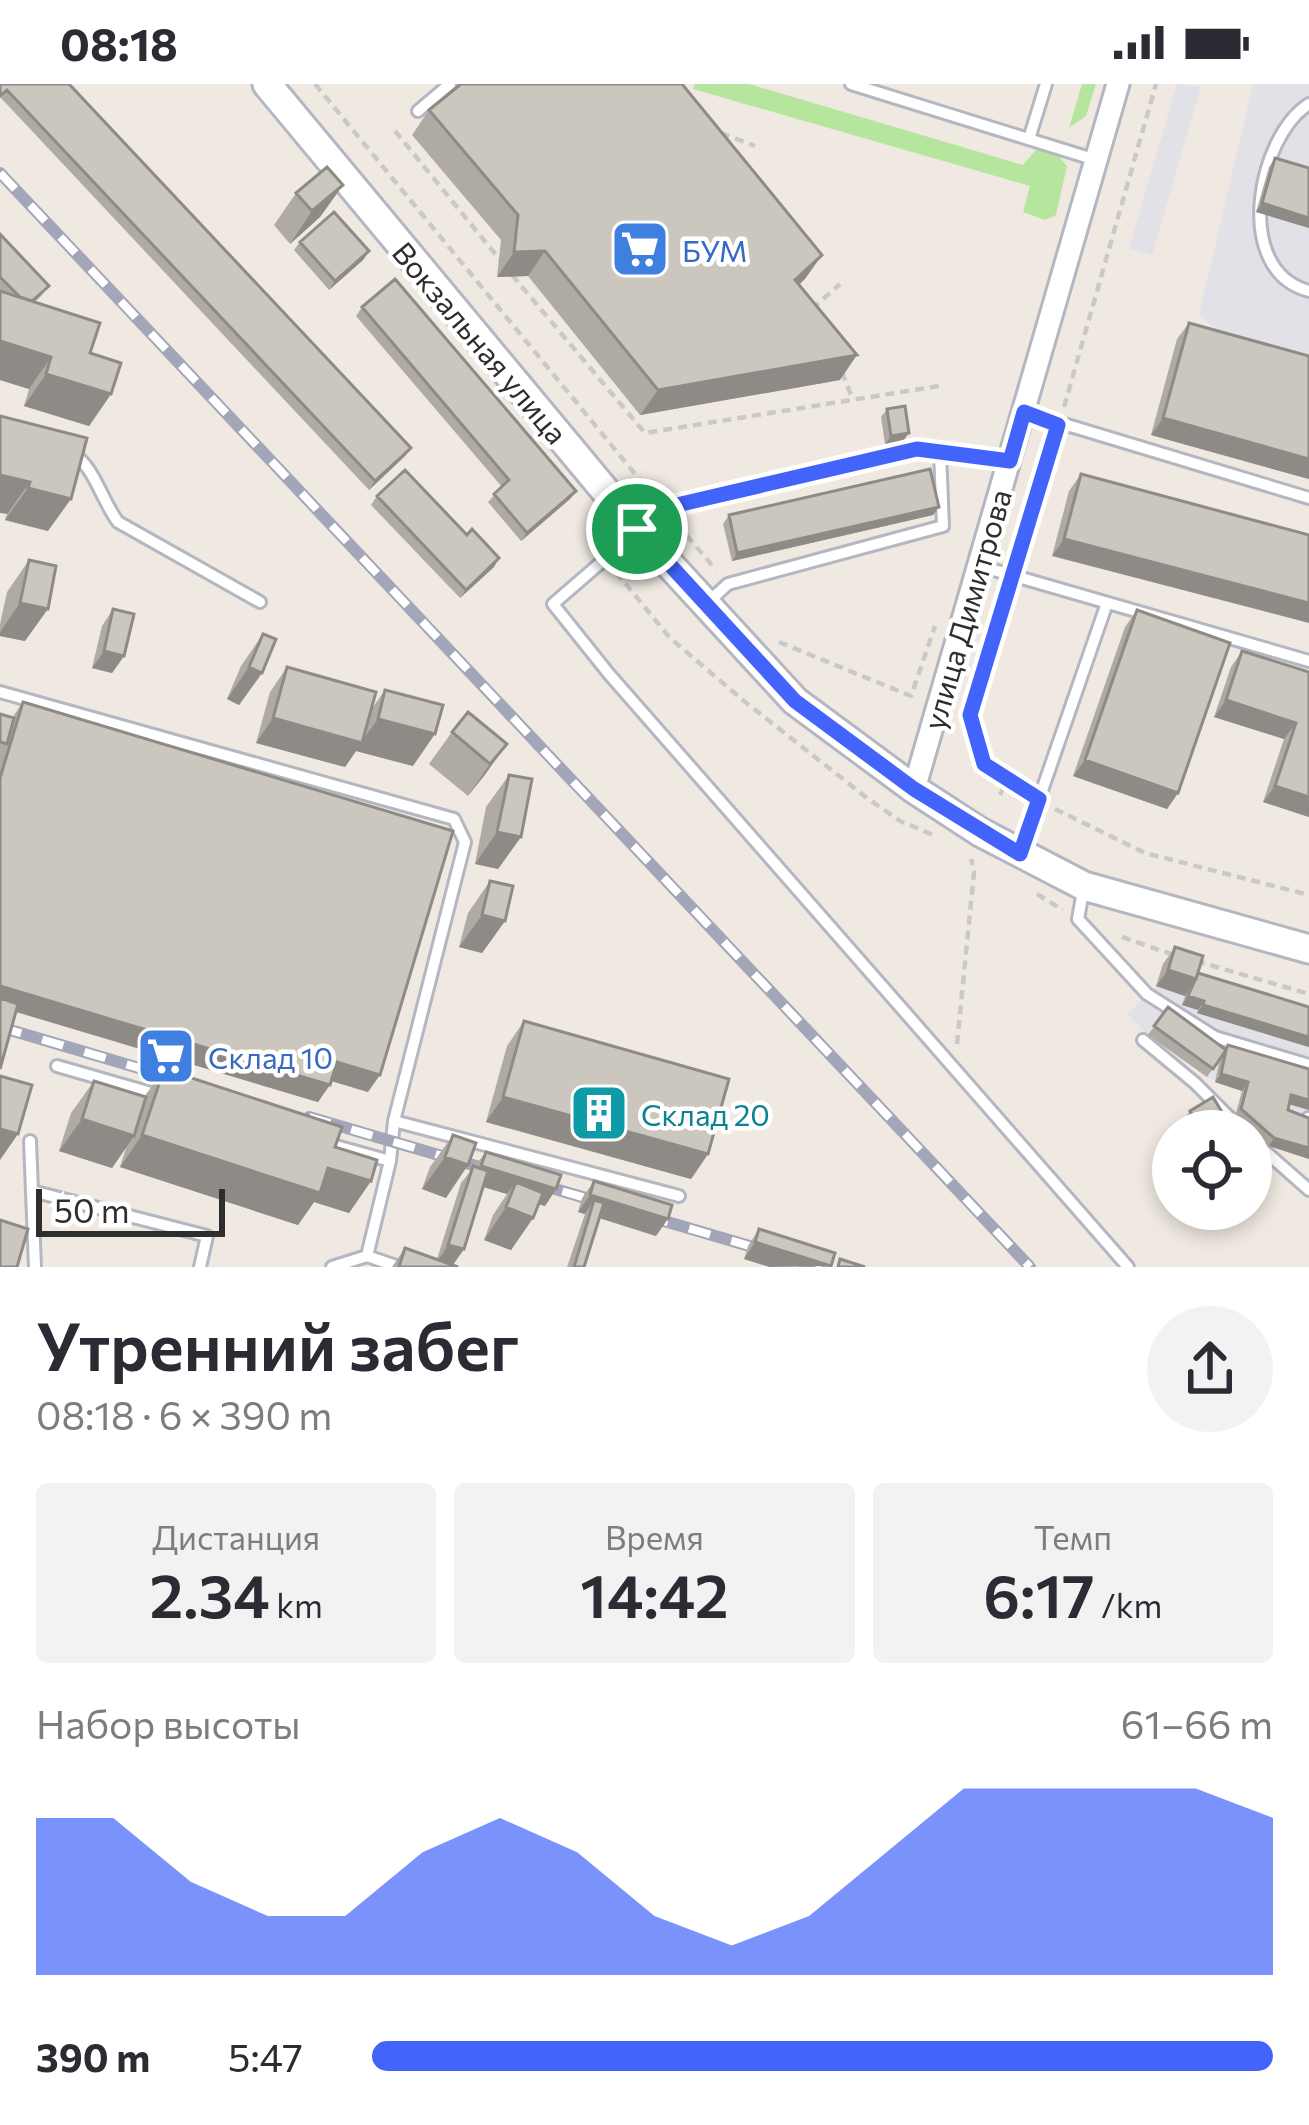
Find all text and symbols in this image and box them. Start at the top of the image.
text: 08:18 [60,15,178,70]
supermarket icon: БУМ [609,218,671,280]
place label: БУМ [682,231,747,268]
street label: Вокзальная улица [386,233,576,451]
pin [586,478,688,580]
street label: улица Димитрова [914,485,1018,733]
icon: arrive [604,496,670,562]
supermarket icon: Склад 10 [135,1025,197,1087]
place label: Склад 10 [208,1038,333,1075]
building icon: Склад 20 [568,1082,630,1144]
place label: Склад 20 [641,1095,770,1132]
map controls [1152,1110,1272,1230]
button: locate [1152,1110,1272,1230]
scale bar [36,1183,225,1236]
text: 50 m [54,1189,130,1230]
text: Утренний забег [36,1304,519,1385]
button: share [1147,1306,1273,1432]
text: 08:18 · 6 × 390 m [36,1390,332,1438]
text: Дистанция [152,1516,320,1557]
text: Время [605,1516,704,1557]
text: Темп [1034,1516,1112,1557]
text: 2.34 [149,1557,270,1630]
text: 14:42 [580,1557,729,1630]
text: 6:17 [983,1557,1095,1630]
text: km [270,1584,323,1625]
text: /km [1095,1584,1162,1625]
text: Набор высоты [36,1699,301,1747]
text: 61–66 m [1121,1699,1273,1747]
text: 390 m [36,2032,150,2080]
text: 5:47 [228,2032,303,2080]

